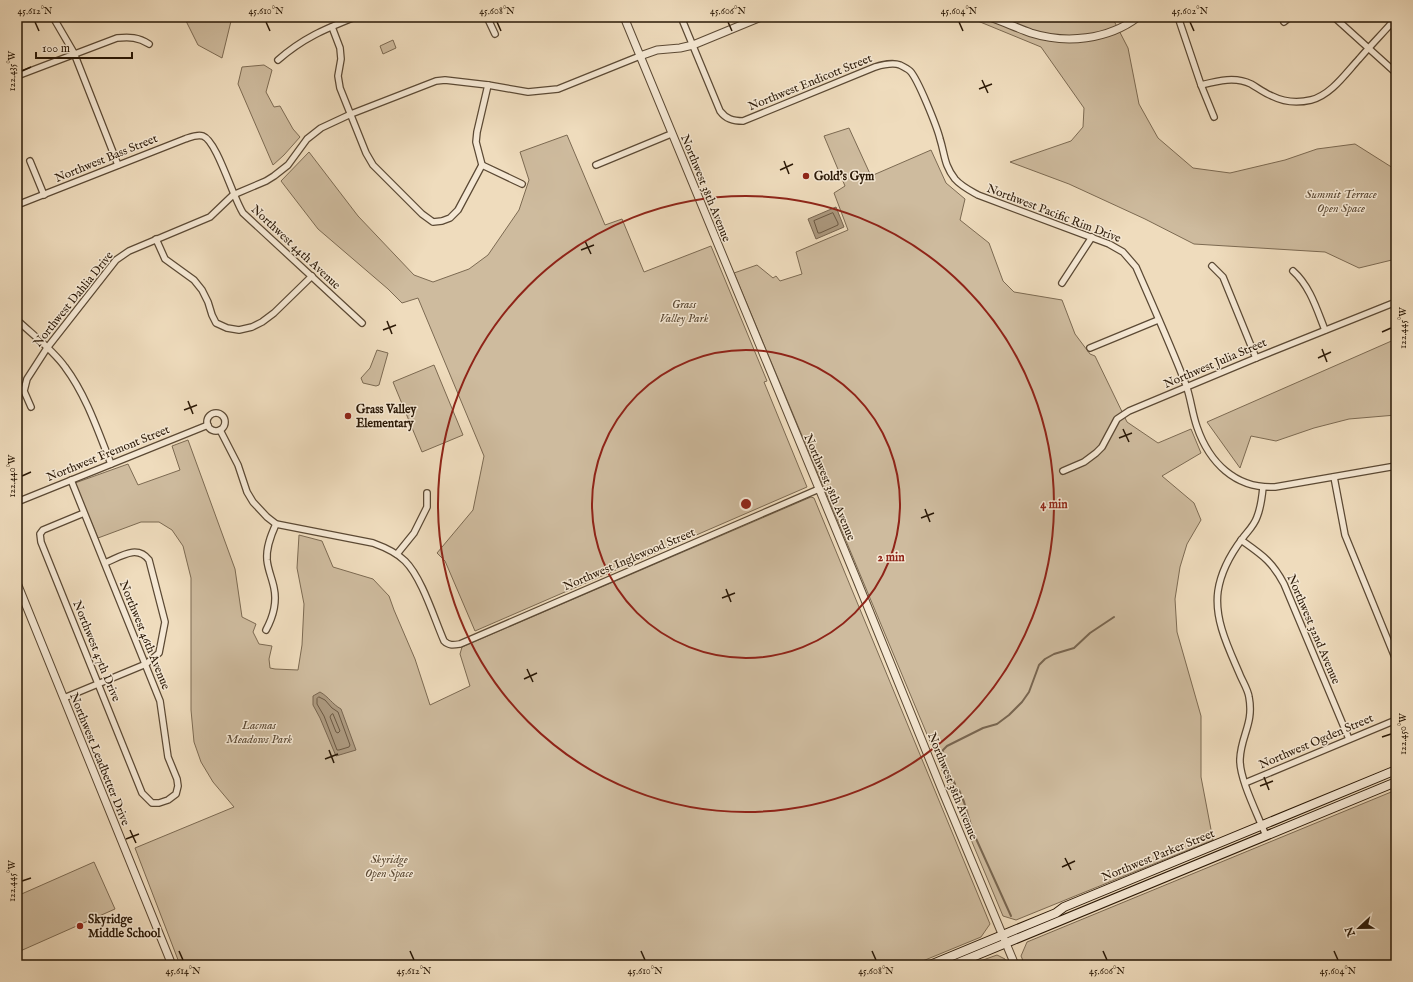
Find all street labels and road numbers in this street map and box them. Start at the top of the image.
street label: Northwest Endicott Street [746,51,874,114]
street label: Northwest Bass Street [53,131,160,186]
street label: Northwest 38th Avenue [677,132,734,245]
street label: Northwest Pacific Rim Drive [984,181,1124,246]
street label: Northwest 44th Avenue [248,202,344,293]
street label: Northwest Dahlia Drive [30,248,117,350]
street label: Northwest Julia Street [1161,335,1269,393]
street label: Northwest Fremont Street [44,422,172,485]
street label: Northwest 38th Avenue [800,432,859,543]
street label: Northwest Inglewood Street [561,525,697,594]
street label: Northwest 32nd Avenue [1284,572,1344,687]
street label: Northwest 46th Avenue [116,578,173,692]
street label: Northwest 47th Drive [69,598,124,704]
street label: Northwest Leadbetter Drive [66,691,133,828]
street label: Northwest Ogden Street [1257,711,1376,772]
street label: Northwest 38th Avenue [924,730,981,843]
street label: Northwest Parker Street [1099,826,1217,885]

